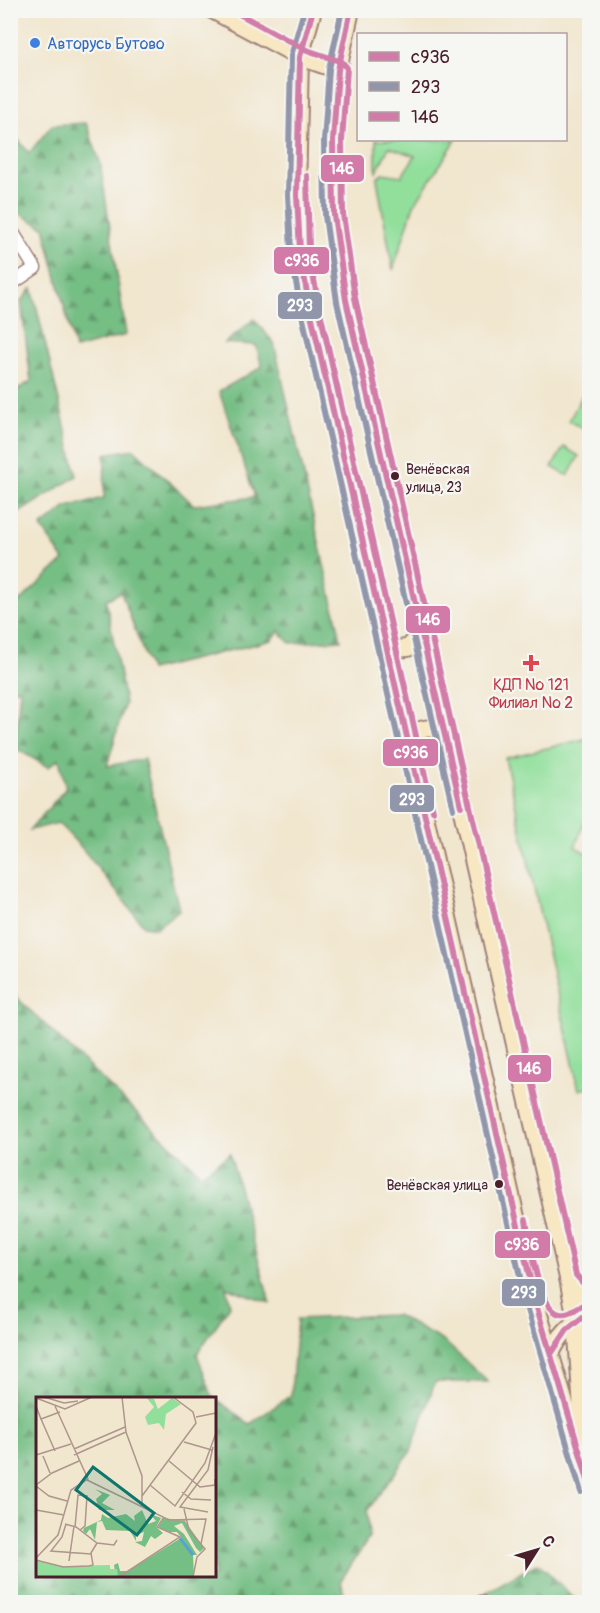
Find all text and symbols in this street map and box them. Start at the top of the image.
legend [357,33,567,141]
place label: Авторусь Бутово [47,34,165,54]
marker: Авторусь Бутово [28,36,42,50]
text: с936 [411,46,450,69]
text: 293 [411,76,440,99]
text: 146 [411,106,439,129]
line badge: 146 [320,154,365,183]
text: 146 [330,159,354,179]
line badge: с936 [273,246,330,275]
text: с936 [284,251,319,271]
line badge: 293 [277,291,323,320]
text: 293 [287,296,313,316]
place label: Венёвская улица, 23 [405,461,470,496]
marker: Венёвская улица, 23 [389,470,401,482]
line badge: 146 [405,605,451,634]
text: 146 [416,610,440,630]
marker: КДП № 121 Филиал № 2 [522,654,540,672]
place label: КДП № 121 Филиал № 2 [489,675,573,713]
line badge: с936 [382,738,439,767]
text: с936 [393,743,428,763]
line badge: 293 [389,784,435,813]
text: 293 [399,790,425,810]
line badge: 146 [507,1054,552,1083]
text: 146 [517,1059,541,1079]
place label: Венёвская улица [386,1177,488,1194]
marker: Венёвская улица [493,1178,505,1190]
line badge: с936 [494,1230,551,1259]
text: с936 [504,1235,539,1255]
line badge: 293 [501,1278,546,1307]
text: 293 [511,1283,537,1303]
inset map [36,1397,216,1577]
north arrow [507,1520,567,1580]
text: С [537,1532,559,1552]

